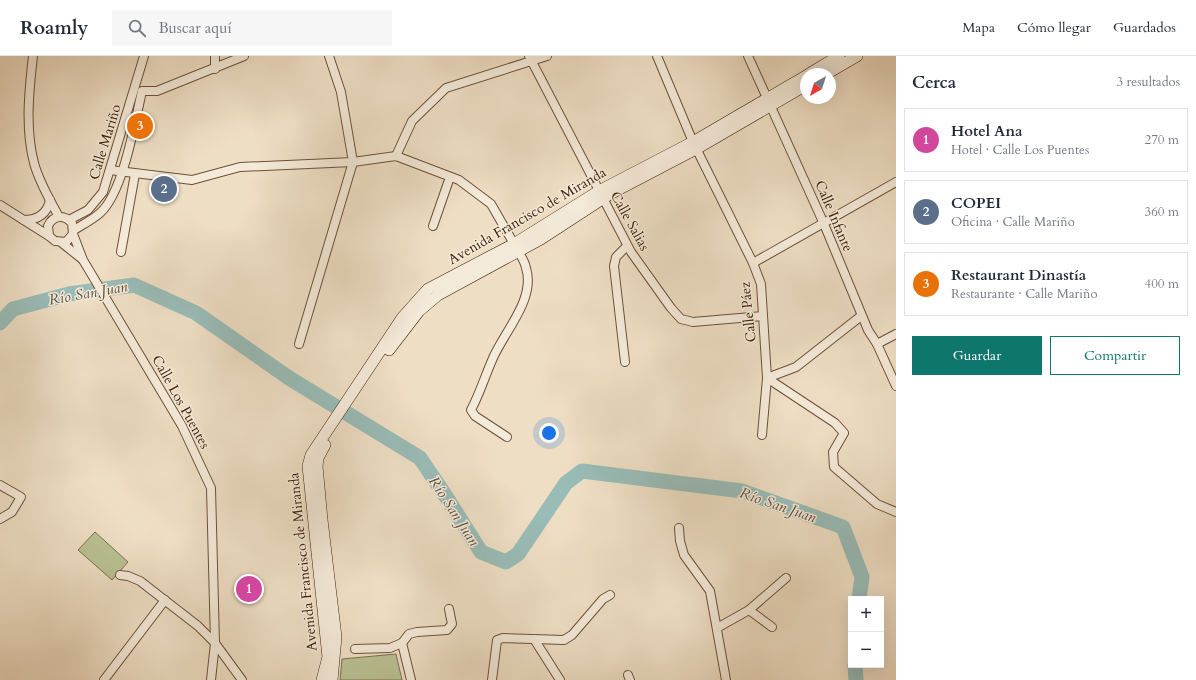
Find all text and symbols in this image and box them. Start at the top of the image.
search box [112,10,392,46]
text: Roamly [20,15,88,41]
icon: search [126,17,148,39]
text: Buscar aquí [158,18,232,38]
text: Mapa [962,18,995,37]
text: Cómo llegar [1017,18,1091,37]
text: Guardados [1113,18,1176,37]
north arrow [800,68,836,104]
text: Cerca [912,71,956,94]
text: 3 resultados [1116,73,1180,91]
street label: Calle Mariño [85,102,126,182]
pin: 3 [127,111,153,141]
text: Hotel Ana [951,121,1022,141]
text: 1 [923,131,929,149]
text: 270 m [1145,131,1179,149]
text: Hotel · Calle Los Puentes [951,141,1089,159]
street label: Avenida Francisco de Miranda [444,163,610,269]
pin: 2 [151,174,177,204]
street label: Calle Infante [810,177,858,255]
street label: Calle Salias [606,188,654,254]
text: COPEI [951,193,1001,213]
text: 2 [923,203,929,221]
text: 360 m [1145,203,1179,221]
text: Oficina · Calle Mariño [951,213,1075,231]
text: Restaurant Dinastía [951,265,1086,285]
text: 3 [923,275,929,293]
text: 400 m [1145,275,1179,293]
water label: Río San Juan [47,276,130,310]
street label: Calle Páez [735,280,761,343]
text: Restaurante · Calle Mariño [951,285,1097,303]
button: Guardar [912,336,1042,375]
button: Compartir [1050,336,1180,375]
street label: Calle Los Puentes [147,352,215,452]
your location [539,423,559,443]
street label: Avenida Francisco de Miranda [284,472,322,652]
water label: Río San Juan [424,472,484,550]
water label: Río San Juan [737,483,820,528]
pin: 1 [236,574,262,604]
map controls [848,596,884,668]
button: + [848,596,884,632]
button: − [848,632,884,668]

